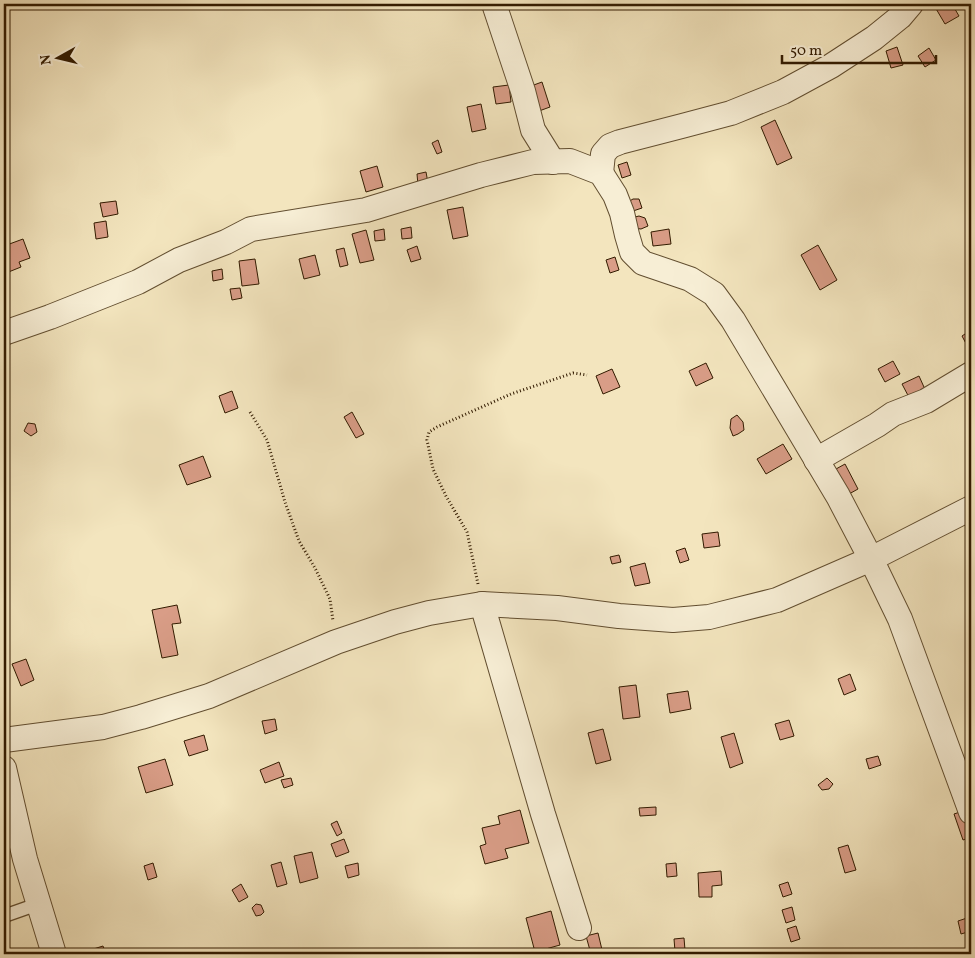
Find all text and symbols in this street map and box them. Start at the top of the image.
north arrow [32,32,82,82]
scale bar [782,32,936,64]
text: 50 m [790,41,822,62]
text: N [36,53,57,66]

